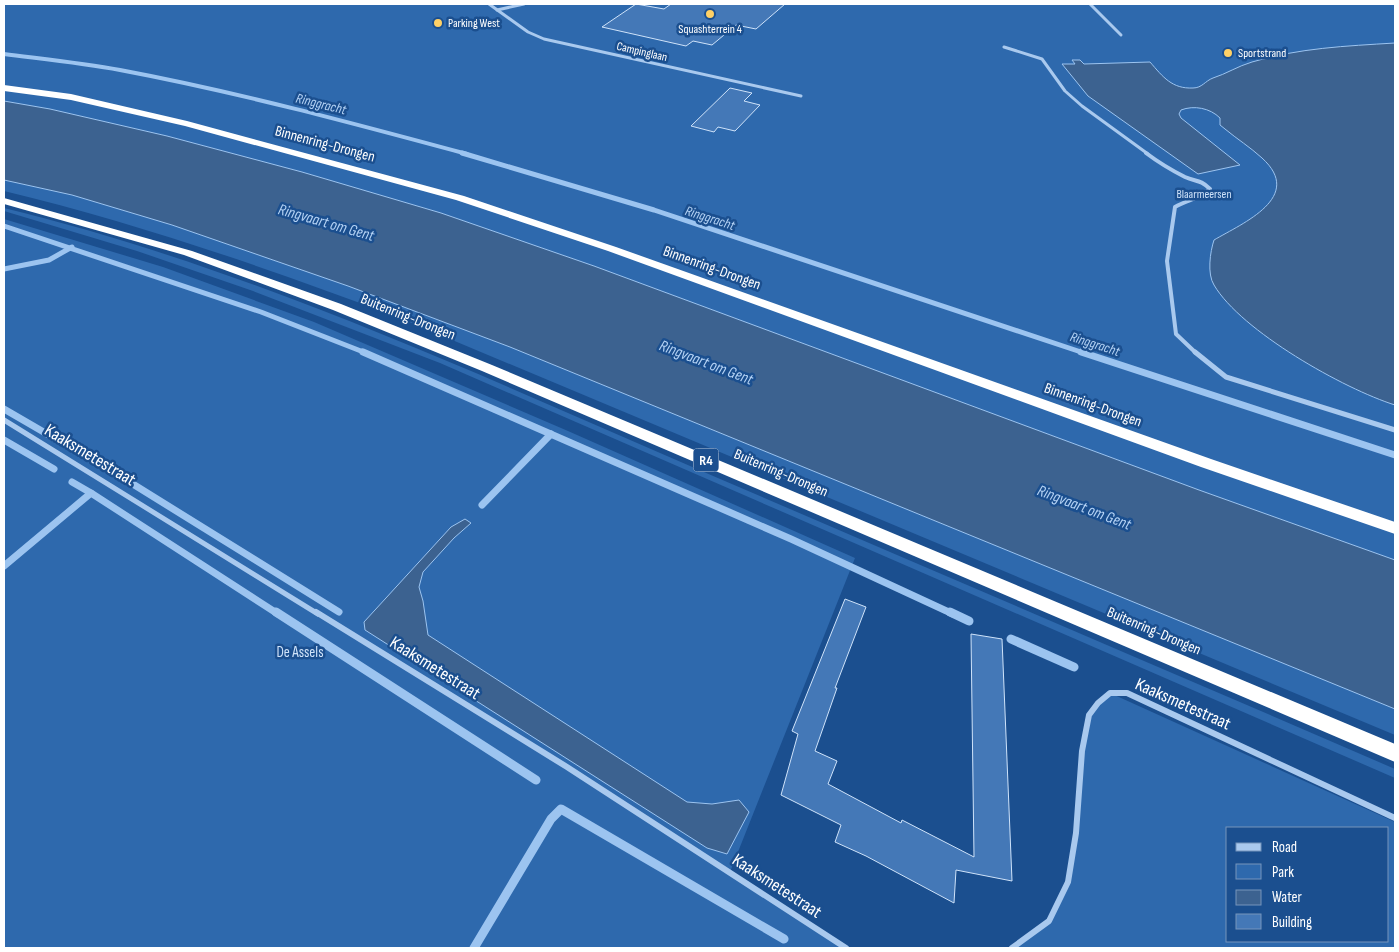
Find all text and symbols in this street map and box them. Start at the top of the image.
marker: Squashterrein 4 [704,8,716,20]
place label: Parking West [448,16,500,31]
marker: Parking West [432,17,444,29]
place label: Squashterrein 4 [678,22,742,37]
street label: Campinglaan [615,39,669,65]
place label: Sportstrand [1238,46,1286,61]
marker: Sportstrand [1222,47,1234,59]
water label: Ringgracht [294,90,349,119]
street label: Binnenring-Drongen [273,122,377,166]
park label: Blaarmeersen [1176,187,1232,202]
water label: Ringvaart om Gent [276,200,377,246]
water label: Ringgracht [683,202,738,234]
street label: Binnenring-Drongen [661,242,763,294]
street label: Buitenring-Drongen [358,289,458,345]
water label: Ringgracht [1068,328,1123,360]
water label: Ringvaart om Gent [656,336,757,390]
street label: Binnenring-Drongen [1042,379,1144,431]
street label: Kaaksmetestraat [41,420,140,491]
street label: Buitenring-Drongen [731,445,831,501]
road number: R4 [694,448,718,472]
water label: Ringvaart om Gent [1034,481,1135,535]
street label: Buitenring-Drongen [1104,603,1204,659]
street label: Kaaksmetestraat [386,632,484,704]
park label: De Assels [276,643,324,662]
street label: Kaaksmetestraat [1132,674,1235,735]
legend [1226,827,1389,942]
text: Road [1272,838,1297,857]
street label: Kaaksmetestraat [728,849,826,923]
text: Park [1272,863,1294,882]
text: Water [1272,888,1303,907]
text: Building [1272,913,1312,932]

